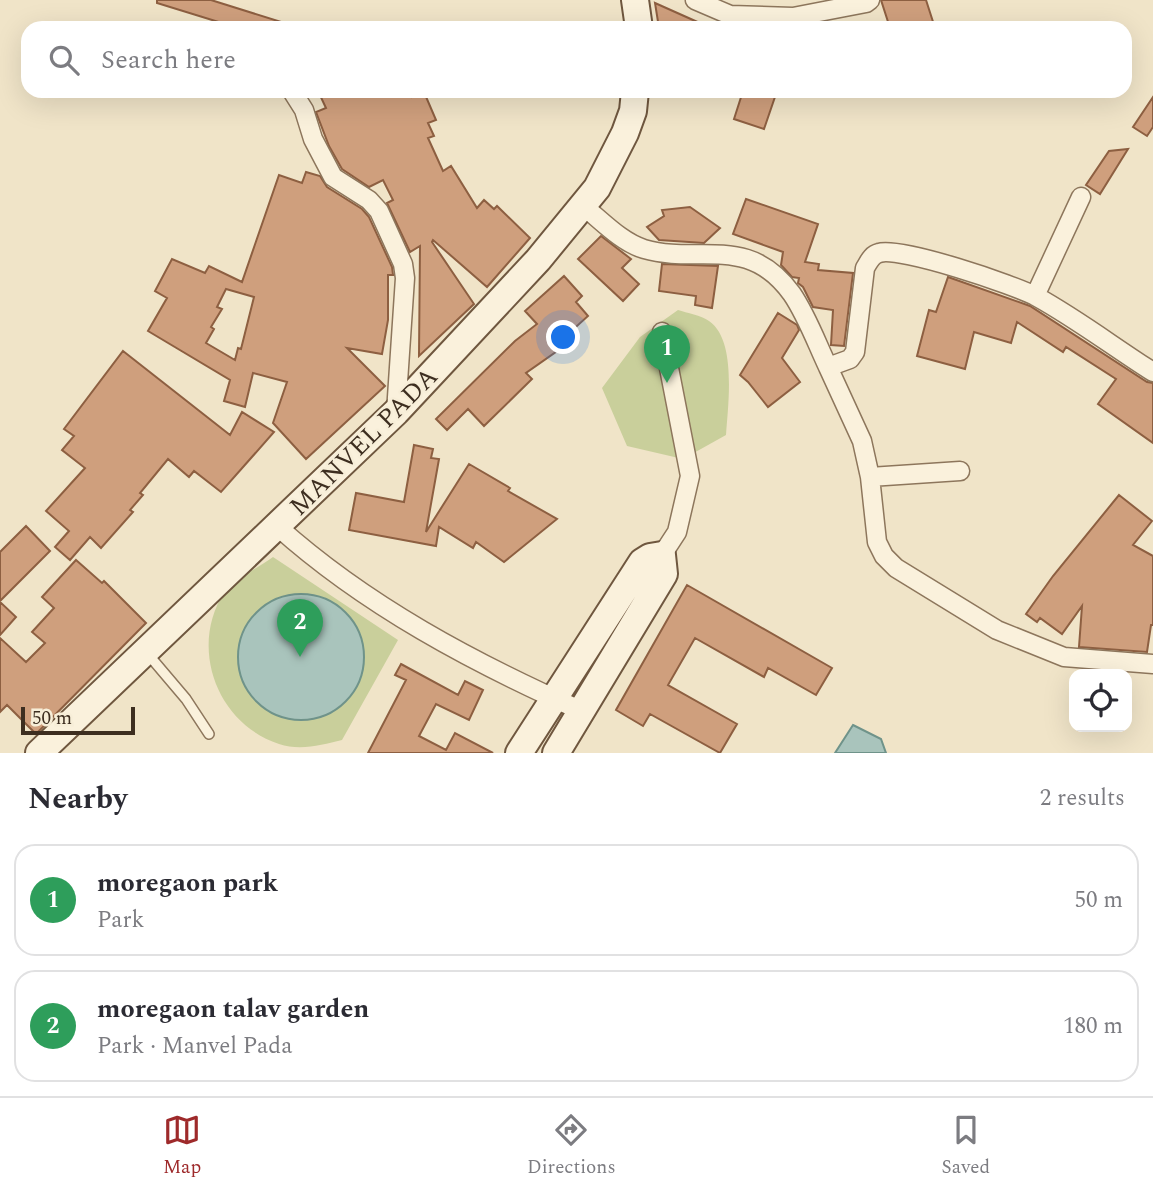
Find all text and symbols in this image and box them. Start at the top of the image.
search box [21,21,1132,98]
text: Search here [101,40,236,80]
icon: search [45,41,83,79]
your location [546,320,580,354]
pin: 1 [644,325,690,383]
street label: MANVEL PADA [280,358,447,525]
pin: 2 [277,599,323,657]
map controls [1069,669,1132,732]
button: locate [1069,669,1132,732]
scale bar [21,704,135,736]
text: 50 m [32,704,72,733]
text: Nearby [28,776,127,822]
text: 2 results [1040,781,1125,816]
text: moregaon park [97,863,278,903]
text: 1 [47,883,59,918]
text: 50 m [1074,883,1123,918]
text: Park [97,903,144,938]
text: moregaon talav garden [97,989,369,1029]
text: 2 [47,1009,59,1044]
text: 180 m [1063,1009,1123,1044]
text: Park · Manvel Pada [97,1029,292,1064]
tab: Map [163,1111,201,1182]
tab: Directions [527,1111,616,1182]
tab: Saved [941,1111,990,1182]

